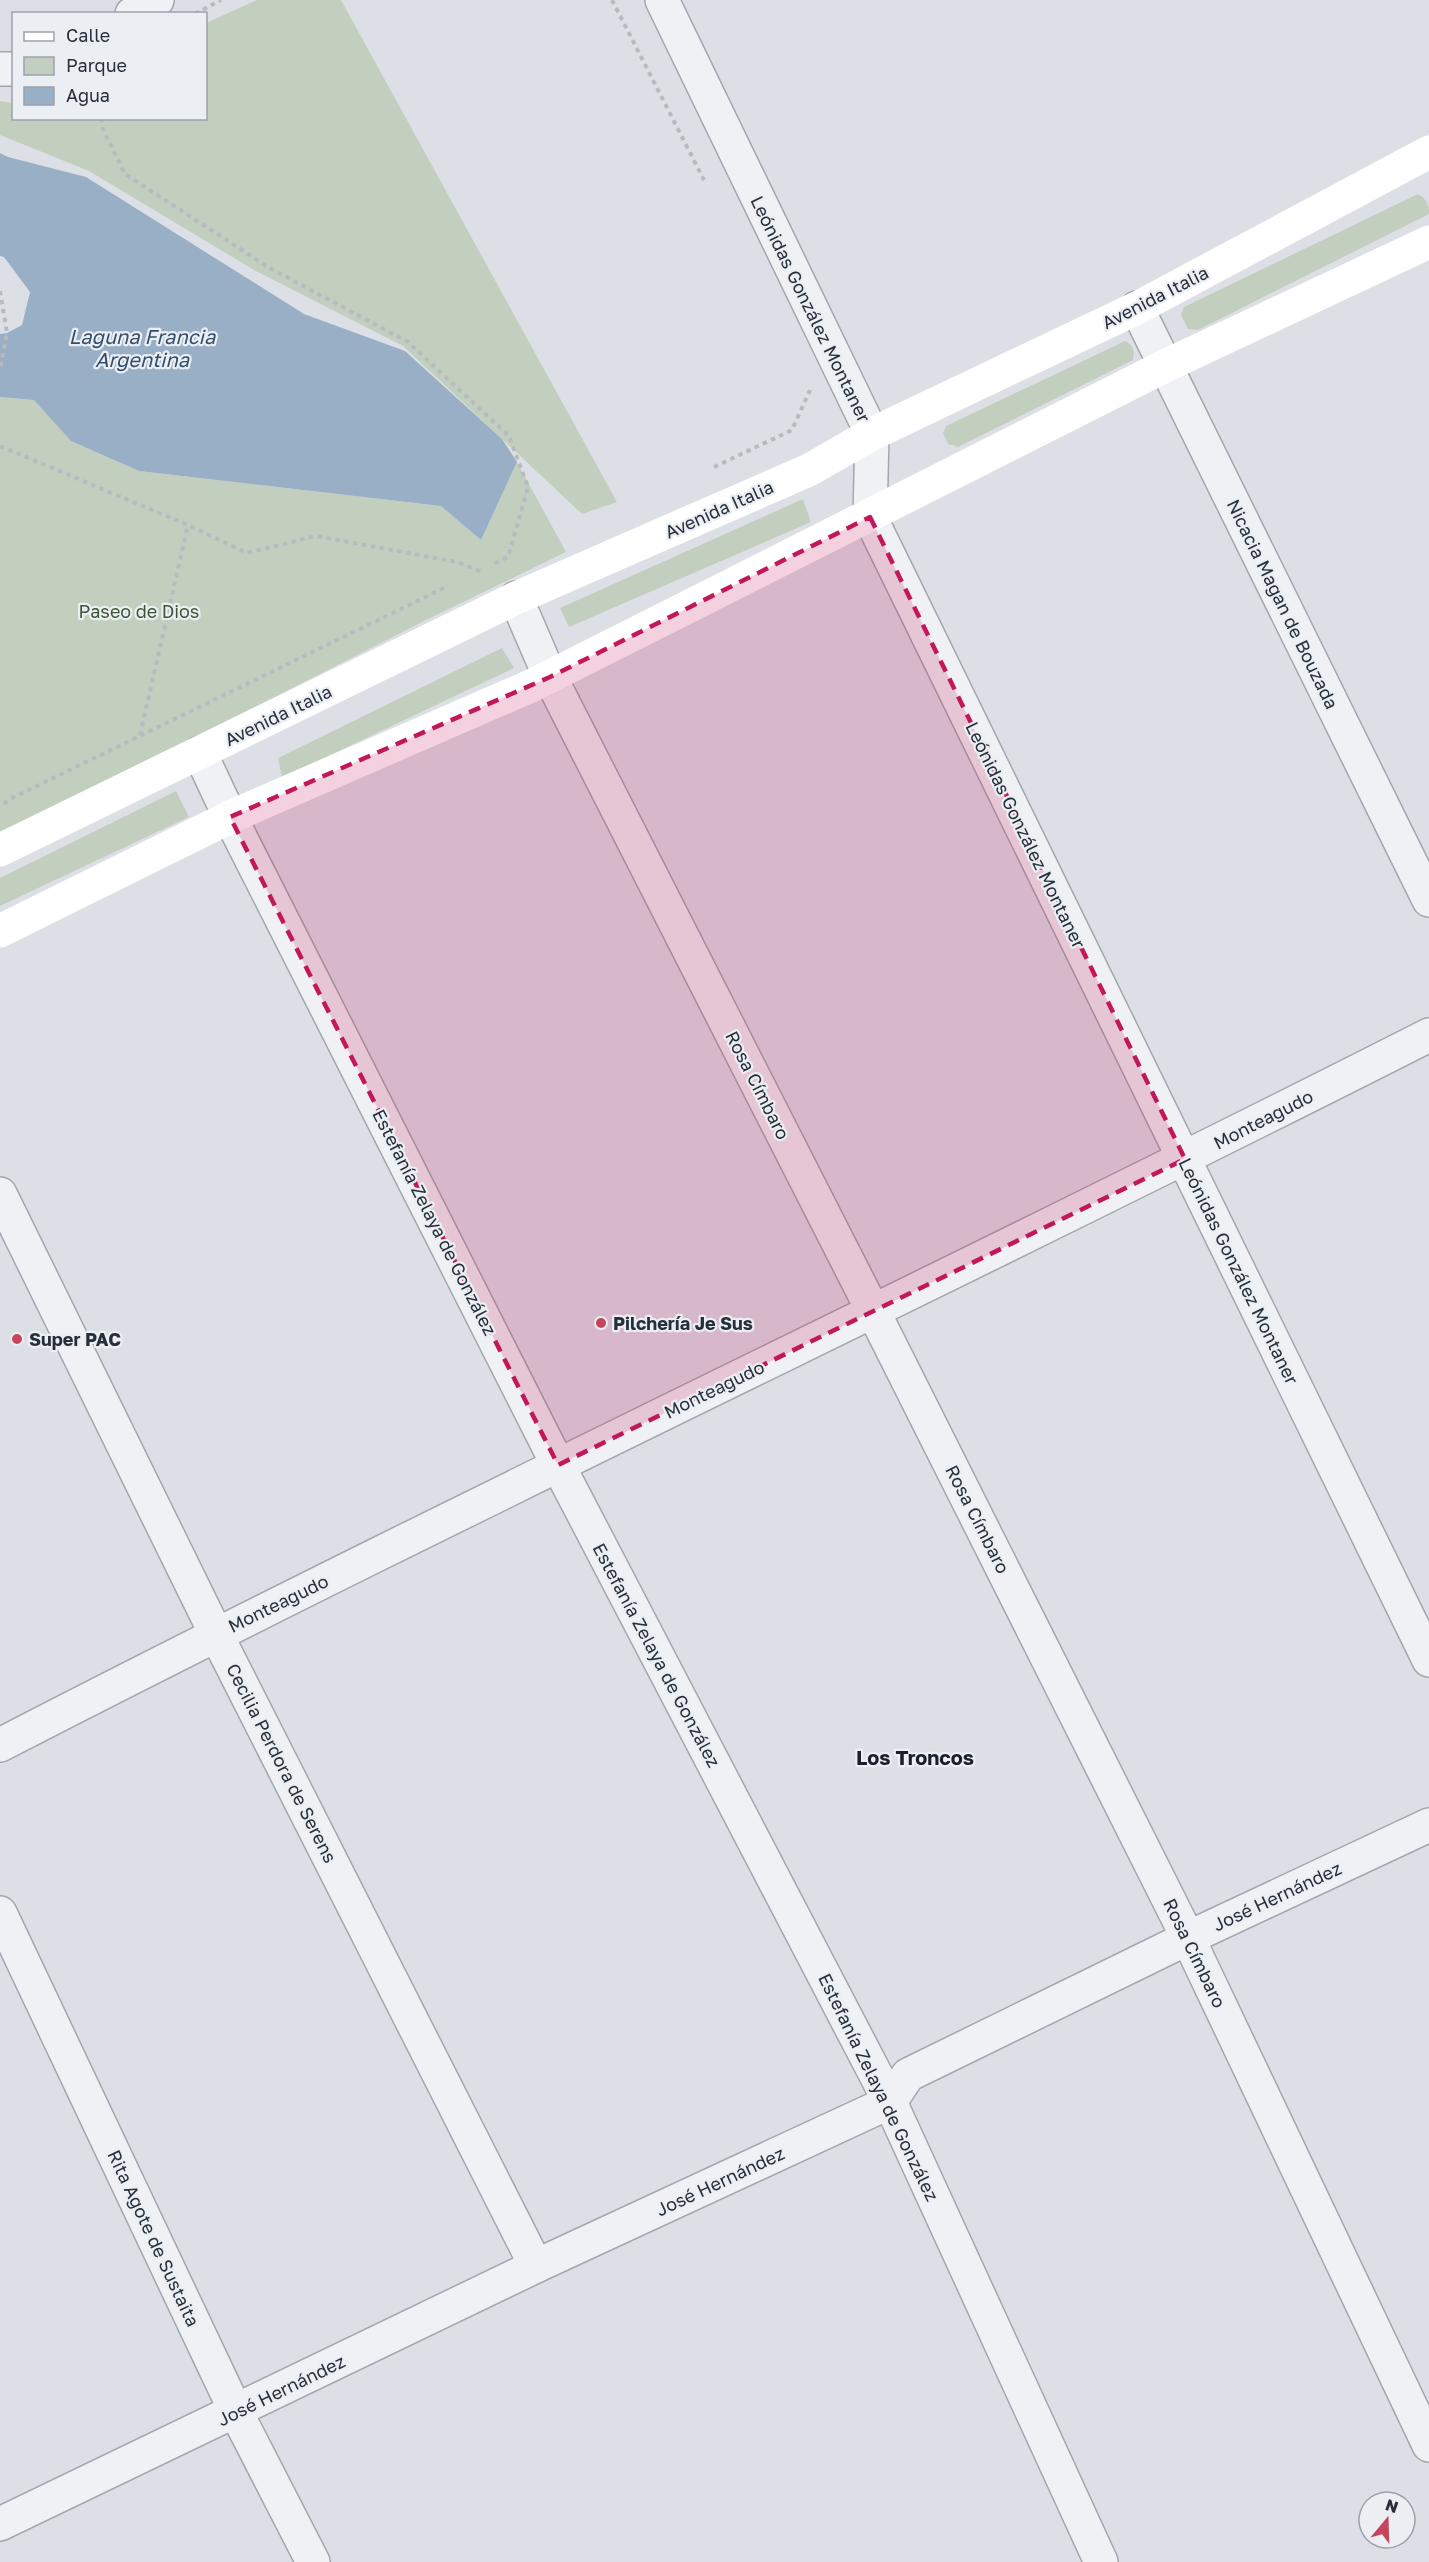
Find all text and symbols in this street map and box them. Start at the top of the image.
legend [12,12,207,120]
text: Calle [66,24,110,46]
text: Parque [66,54,127,76]
text: Agua [66,84,110,106]
street label: Leónidas González Montaner [746,192,876,426]
street label: Avenida Italia [1098,261,1212,333]
water label: Laguna Francia Argentina [69,324,216,372]
street label: Avenida Italia [661,475,777,543]
street label: Nicacia Magan de Bouzada [1223,496,1343,712]
park label: Paseo de Dios [79,600,199,622]
street label: Avenida Italia [221,680,335,750]
street label: Leónidas González Montaner [961,718,1091,952]
street label: Rosa Címbaro [721,1027,795,1143]
street label: Monteagudo [1210,1084,1316,1154]
street label: Estefanía Zelaya de González [368,1105,502,1339]
street label: Leónidas González Montaner [1174,1154,1304,1388]
place label: Pilchería Je Sus [613,1312,753,1334]
marker: Pilchería Je Sus [594,1316,608,1330]
place label: Super PAC [29,1328,121,1350]
marker: Super PAC [10,1332,24,1346]
street label: Monteagudo [660,1355,768,1423]
street label: Rosa Címbaro [941,1461,1015,1577]
street label: Estefanía Zelaya de González [588,1539,726,1771]
street label: Monteagudo [224,1569,332,1637]
street label: Cecilia Perdora de Serens [222,1660,342,1866]
district label: Los Troncos [856,1745,974,1769]
street label: José Hernández [1209,1857,1345,1935]
street label: Rosa Címbaro [1159,1895,1231,2011]
street label: Estefanía Zelaya de González [814,1970,944,2204]
street label: José Hernández [652,2142,788,2220]
street label: Rita Agote de Sustaita [103,2146,205,2330]
street label: José Hernández [214,2350,348,2430]
north arrow [1357,2490,1417,2550]
text: N [1383,2494,1401,2517]

